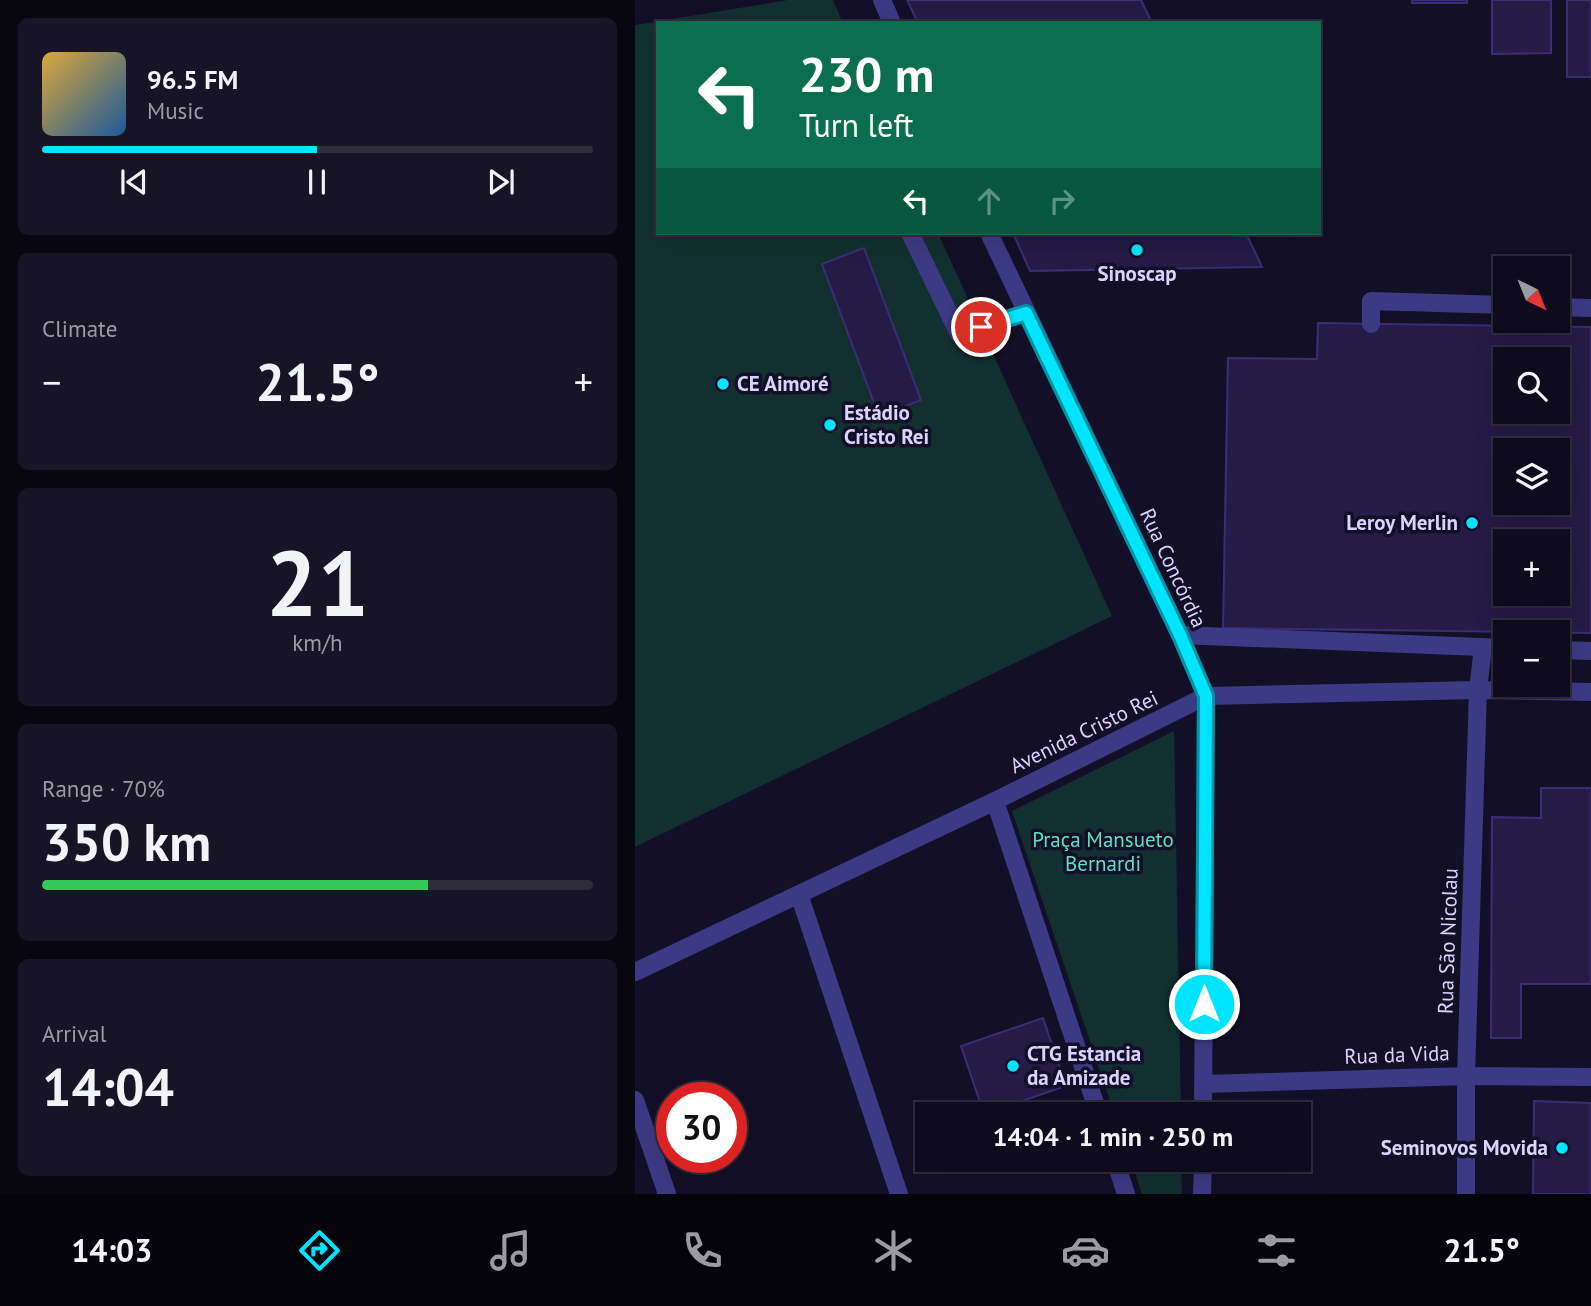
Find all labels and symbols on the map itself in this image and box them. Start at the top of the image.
marker: Sinoscap [1129,242,1145,258]
north arrow [1493,256,1569,332]
place label: Sinoscap [1097,260,1177,287]
pin [951,297,1011,357]
place label: CE Aimoré [737,370,829,397]
marker: CE Aimoré [715,376,731,392]
place label: Estádio Cristo Rei [844,399,929,450]
marker: Estádio Cristo Rei [822,417,838,433]
street label: Rua Concórdia [1134,504,1213,632]
place label: Leroy Merlin [1346,509,1458,536]
marker: Leroy Merlin [1464,515,1480,531]
street label: Avenida Cristo Rei [1005,684,1162,779]
park label: Praça Mansueto Bernardi [1032,826,1174,877]
street label: Rua São Nicolau [1431,868,1464,1014]
position arrow [1167,967,1241,1041]
street label: Rua da Vida [1344,1039,1450,1070]
place label: CTG Estancia da Amizade [1027,1040,1141,1091]
marker: CTG Estancia da Amizade [1005,1058,1021,1074]
speed limit sign: 30 [656,1082,747,1173]
place label: Seminovos Movida [1381,1134,1548,1161]
marker: Seminovos Movida [1554,1140,1570,1156]

